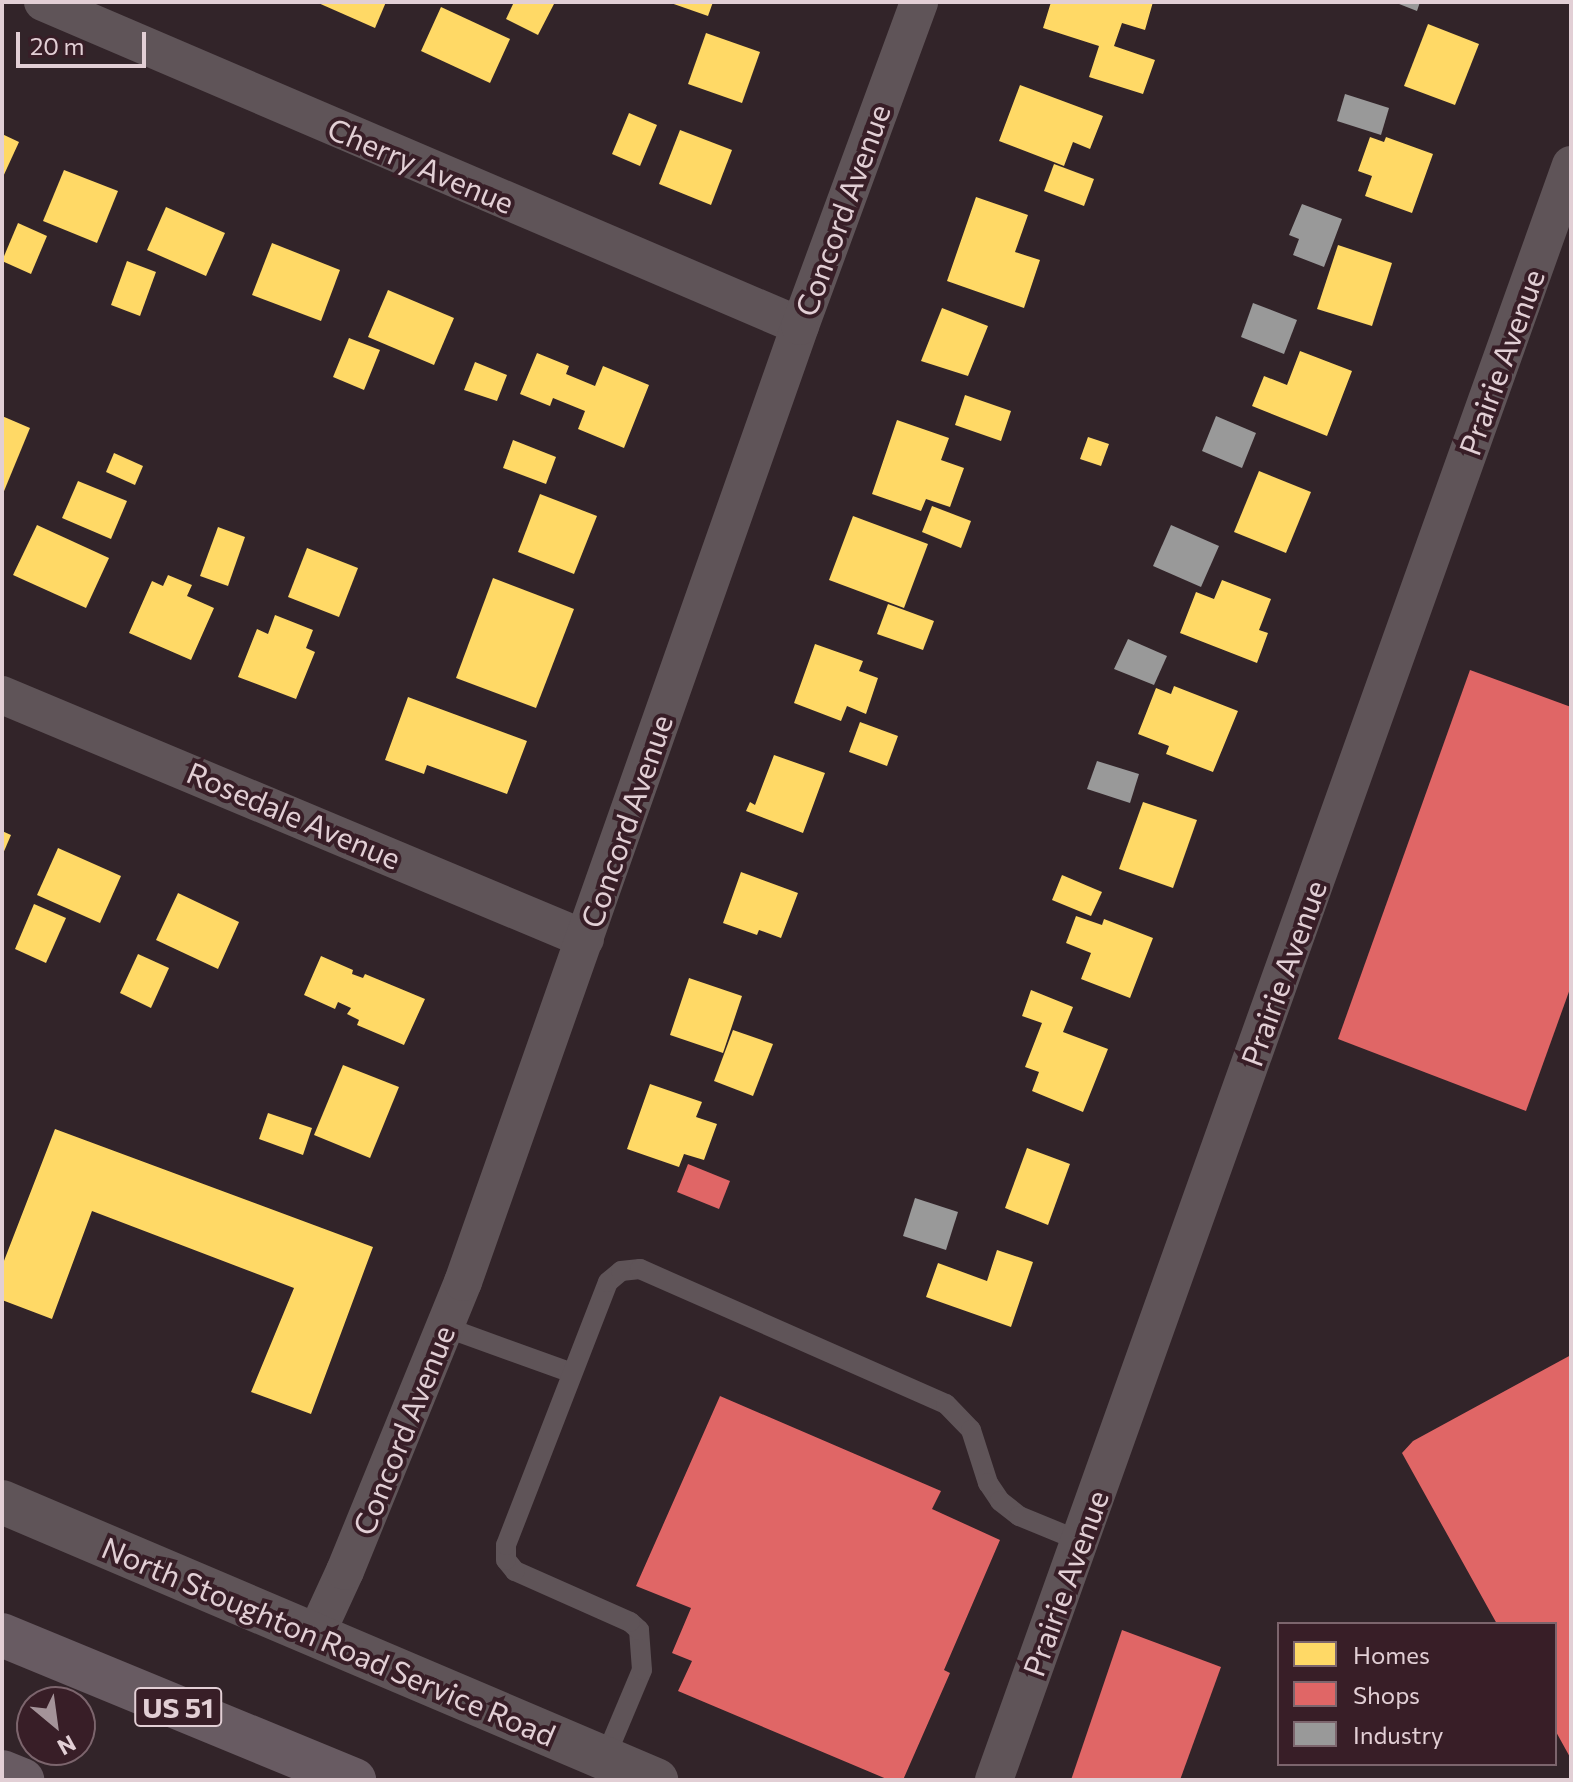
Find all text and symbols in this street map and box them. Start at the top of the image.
scale bar [20,16,150,66]
text: 20 m [30,31,84,60]
street label: Concord Avenue [787,99,897,321]
street label: Cherry Avenue [322,110,520,220]
street label: Prairie Avenue [1451,264,1551,460]
street label: Concord Avenue [573,710,679,932]
street label: Rosedale Avenue [182,754,406,876]
street label: Prairie Avenue [1233,875,1333,1071]
street label: Concord Avenue [345,1320,461,1540]
street label: Prairie Avenue [1015,1485,1115,1681]
street label: North Stoughton Road Service Road [97,1529,561,1753]
legend [1277,1622,1557,1766]
text: Homes [1353,1640,1430,1669]
text: Shops [1353,1680,1420,1709]
road number: US 51 [134,1683,222,1731]
north arrow [16,1686,96,1766]
text: Industry [1353,1720,1443,1749]
text: N [53,1730,81,1761]

